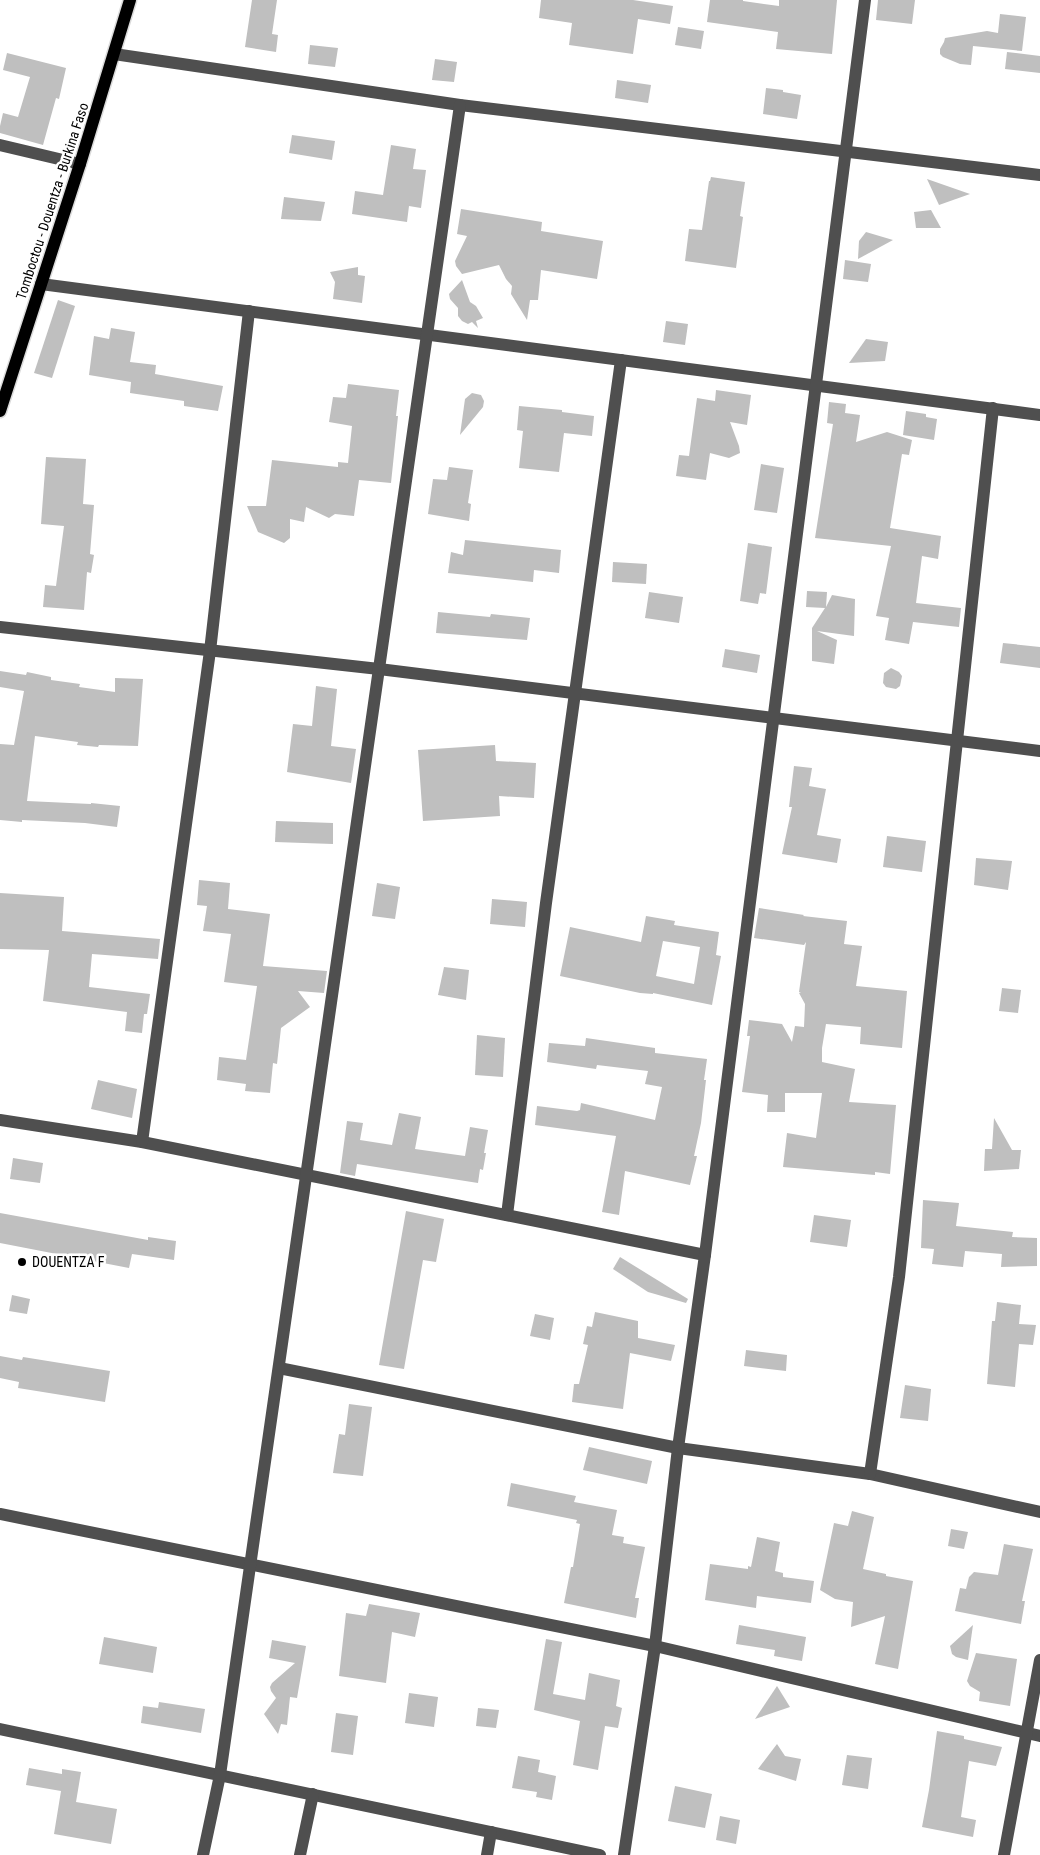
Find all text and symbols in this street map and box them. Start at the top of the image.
street label: Tomboctou - Douentza - Burkina Faso [13,101,91,301]
place label: DOUENTZA F [32,1254,105,1270]
marker: DOUENTZA F [16,1256,28,1268]

